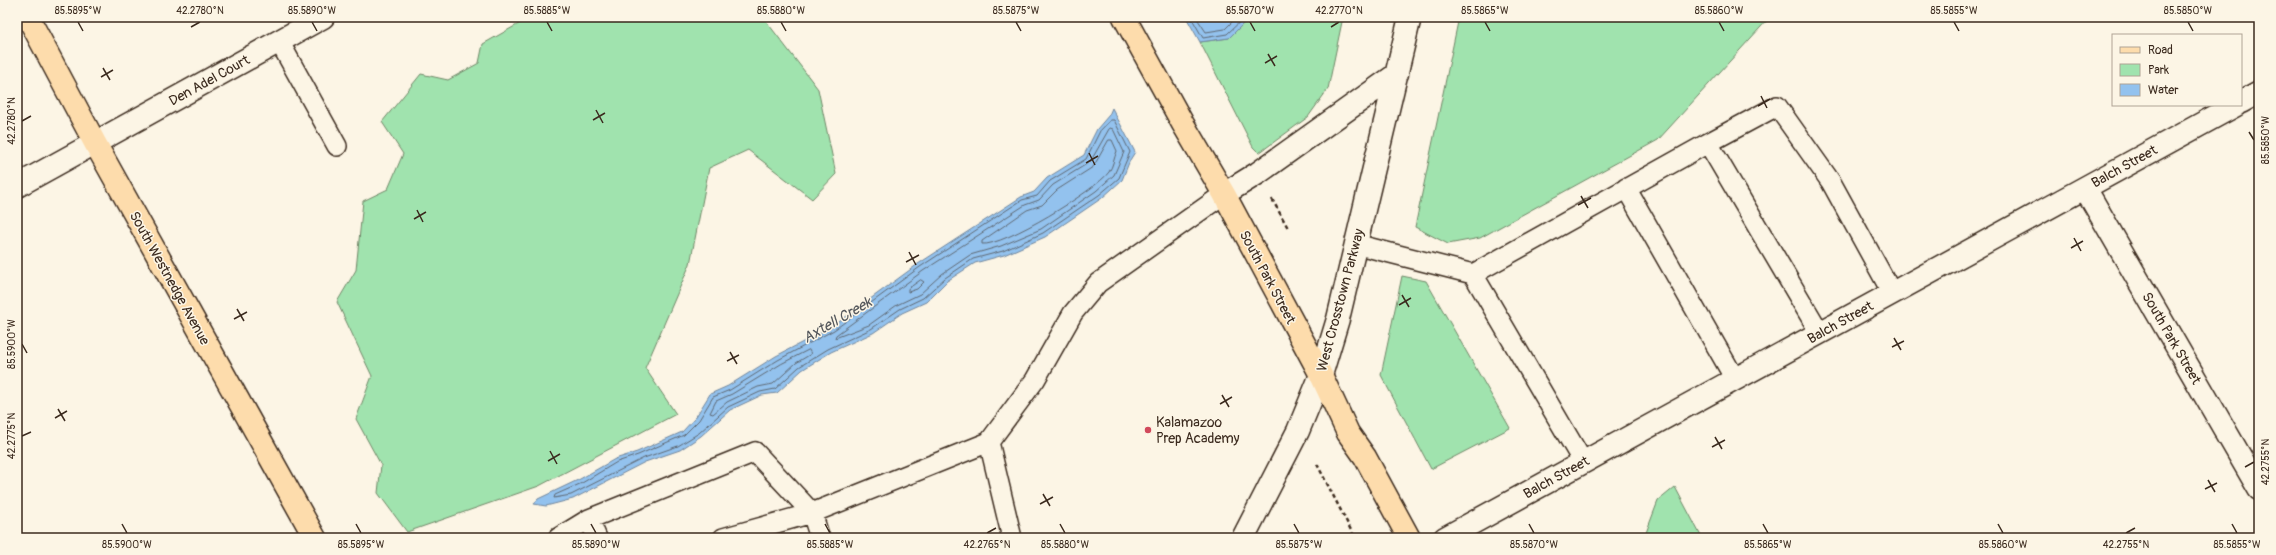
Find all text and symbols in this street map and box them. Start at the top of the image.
text: 85.5895°W [55,5,102,17]
text: 42.2780°N [176,5,224,17]
text: 85.5890°W [288,5,336,17]
text: 85.5885°W [524,5,571,17]
text: 85.5880°W [757,5,805,17]
text: 85.5875°W [993,5,1040,17]
text: 85.5870°W [1226,5,1275,17]
text: 42.2770°N [1315,5,1363,17]
text: 85.5865°W [1461,5,1509,17]
text: 85.5860°W [1695,5,1744,17]
text: 85.5855°W [1931,5,1978,17]
text: 85.5850°W [2164,5,2213,17]
legend [2112,34,2242,106]
text: Road [2148,43,2173,58]
street label: Den Adel Court [166,51,253,110]
text: Park [2148,63,2169,78]
text: Water [2148,83,2179,98]
text: 42.2780°N [6,97,18,145]
text: 85.5850°W [2260,115,2272,164]
street label: Balch Street [2088,141,2160,191]
street label: South Westnedge Avenue [126,208,213,348]
street label: West Crosstown Parkway [1313,227,1368,373]
street label: South Park Street [1236,228,1300,327]
street label: South Park Street [2138,289,2205,388]
water label: Axtell Creek [799,292,877,348]
street label: Balch Street [1804,297,1876,347]
text: 85.5900°W [6,319,18,369]
text: 42.2775°N [6,413,18,459]
place label: Kalamazoo Prep Academy [1156,414,1240,447]
marker: Kalamazoo Prep Academy [1143,425,1153,435]
text: 42.2755°N [2260,439,2272,485]
street label: Balch Street [1520,452,1592,502]
text: 85.5900°W [102,539,152,551]
text: 85.5895°W [338,539,385,551]
text: 85.5890°W [572,539,620,551]
text: 85.5885°W [807,539,854,551]
text: 42.2765°N [964,539,1011,551]
text: 85.5880°W [1041,539,1089,551]
text: 85.5875°W [1276,539,1323,551]
text: 85.5870°W [1510,539,1559,551]
text: 85.5865°W [1744,539,1792,551]
text: 85.5860°W [1979,539,2028,551]
text: 42.2755°N [2103,539,2149,551]
text: 85.5855°W [2214,539,2261,551]

